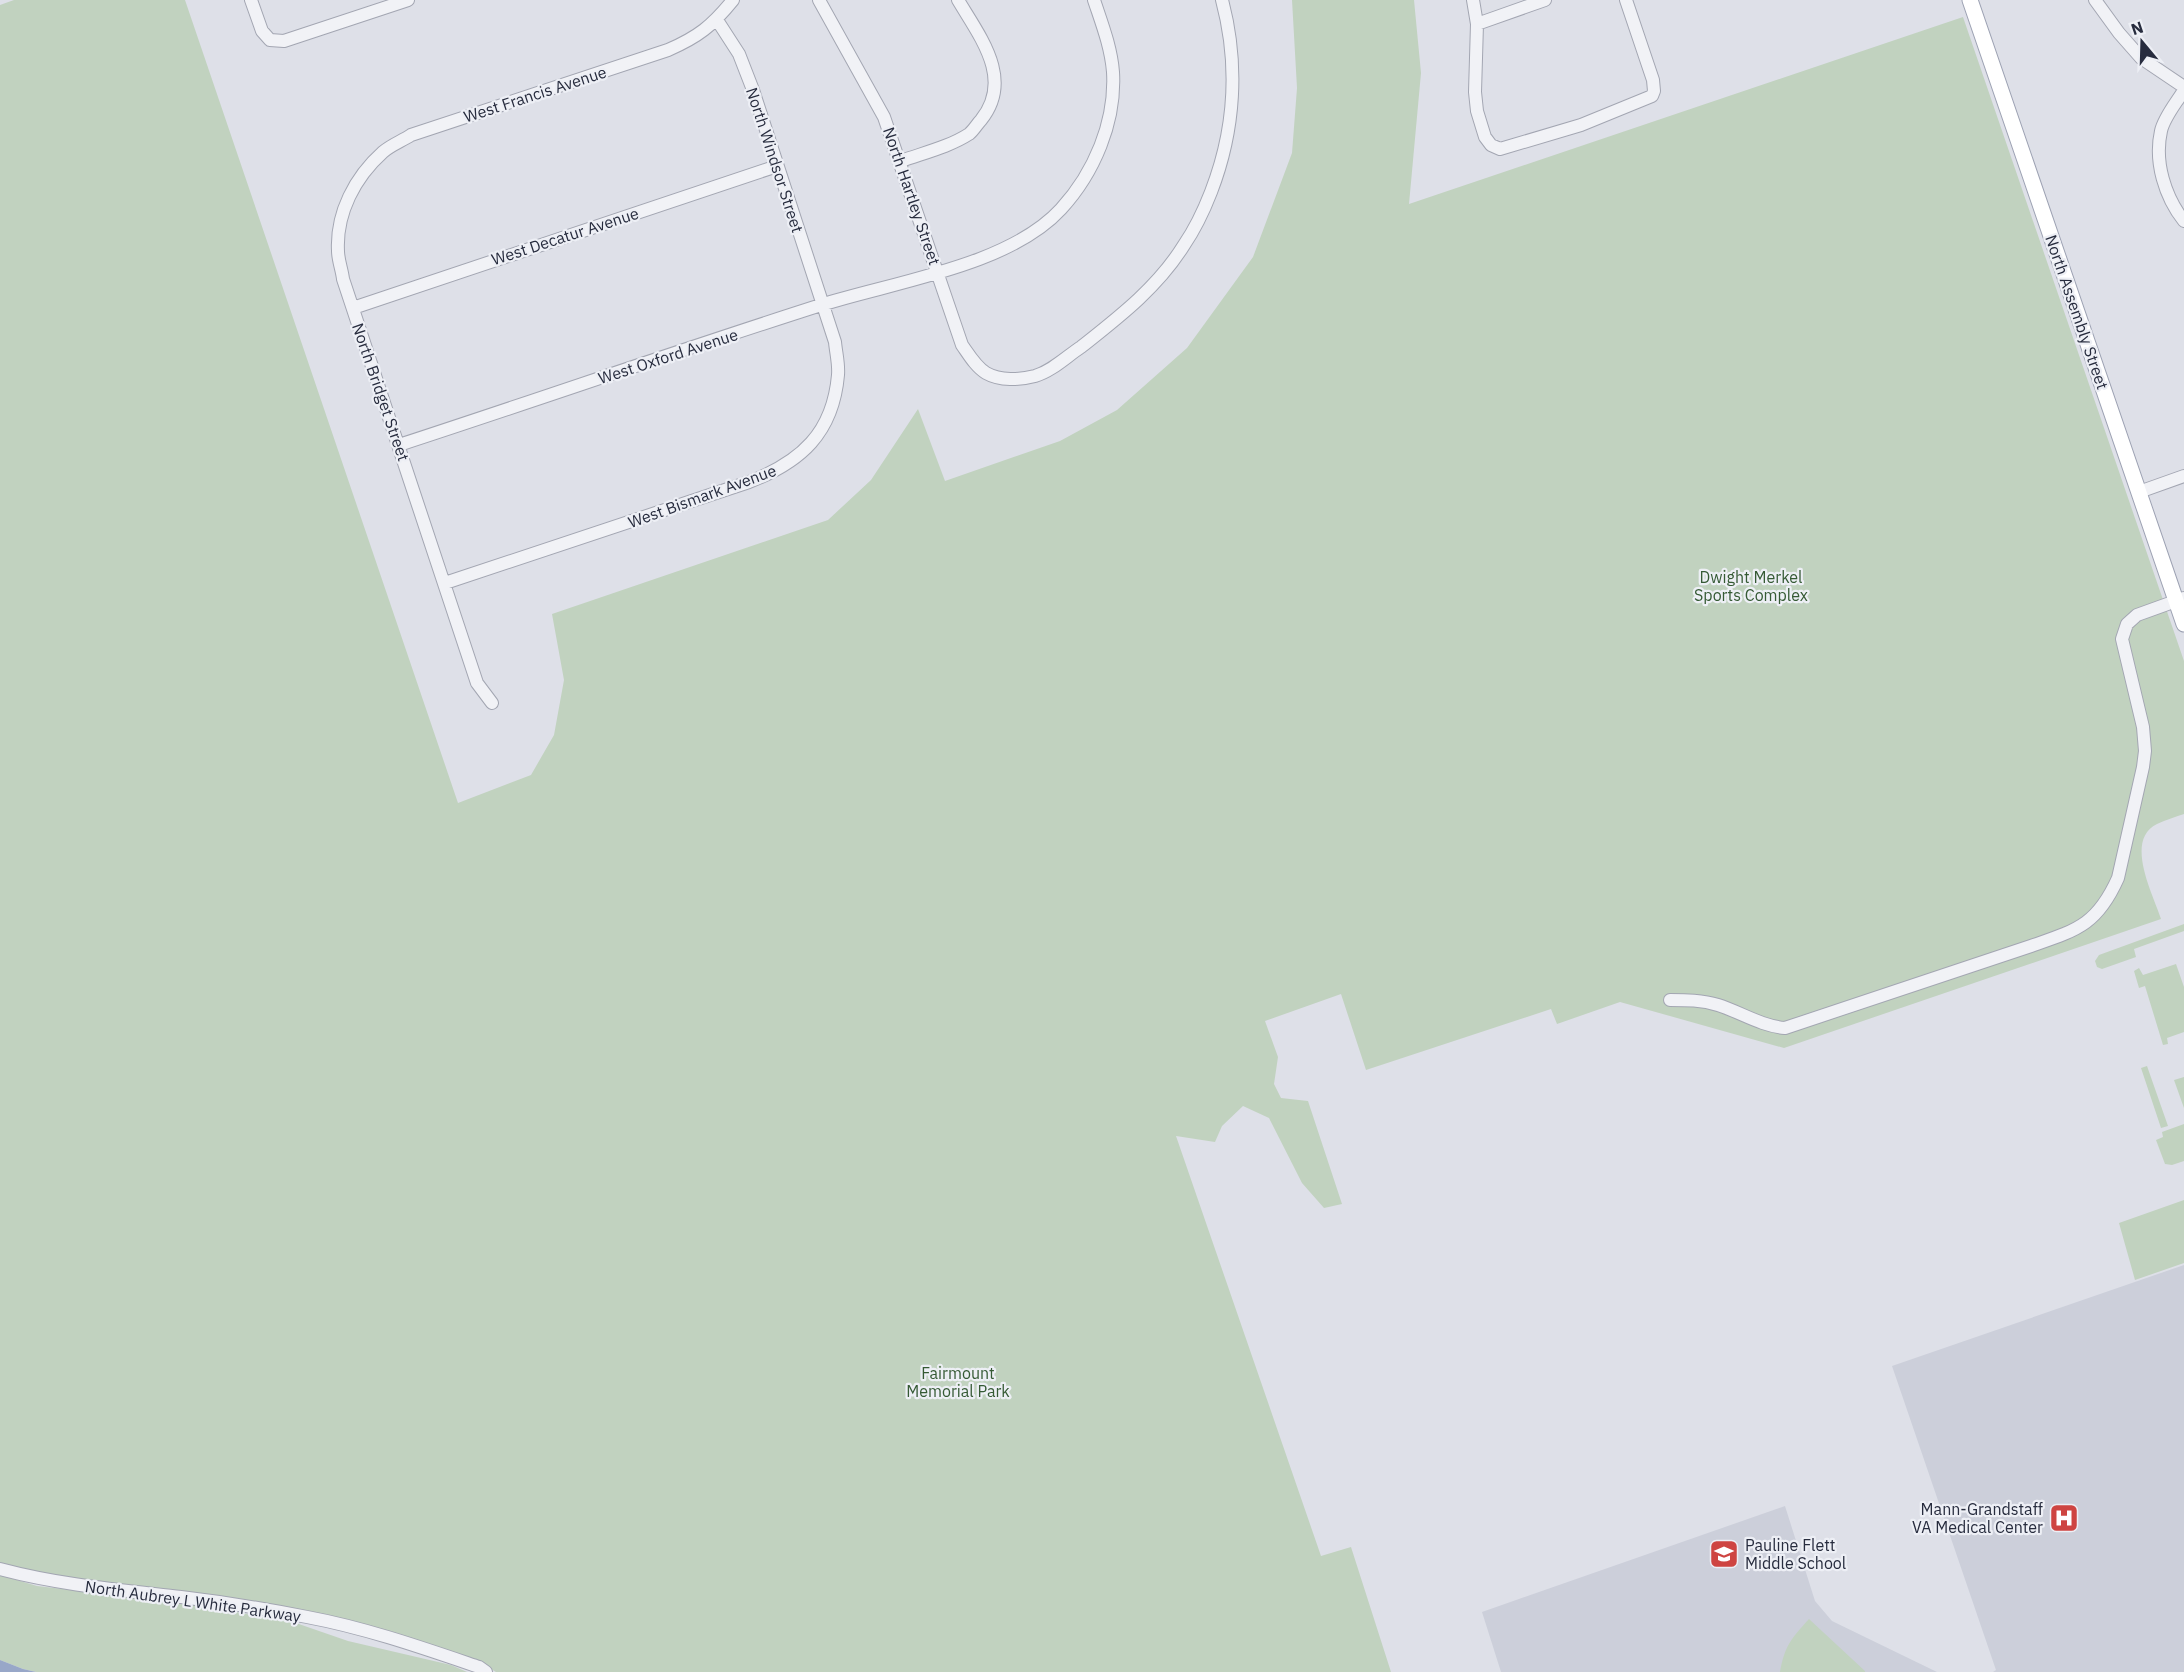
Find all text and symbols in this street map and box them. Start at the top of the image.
north arrow [2112,12,2172,72]
text: N [2128,16,2146,39]
street label: West Francis Avenue [461,61,609,127]
street label: North Windsor Street [742,85,808,235]
street label: North Hartley Street [879,124,945,268]
street label: West Decatur Avenue [489,203,641,269]
street label: North Assembly Street [2041,232,2113,392]
street label: North Bridget Street [348,320,414,464]
street label: West Oxford Avenue [596,324,741,388]
street label: West Bismark Avenue [625,460,779,532]
park label: Dwight Merkel Sports Complex [1694,567,1808,605]
park label: Fairmount Memorial Park [906,1363,1010,1401]
place label: Mann-Grandstaff VA Medical Center [1912,1499,2043,1537]
hospital icon: Mann-Grandstaff VA Medical Center [2048,1502,2080,1534]
place label: Pauline Flett Middle School [1745,1535,1846,1573]
school or university icon: Pauline Flett Middle School [1708,1538,1740,1570]
street label: North Aubrey L White Parkway [84,1576,302,1626]

